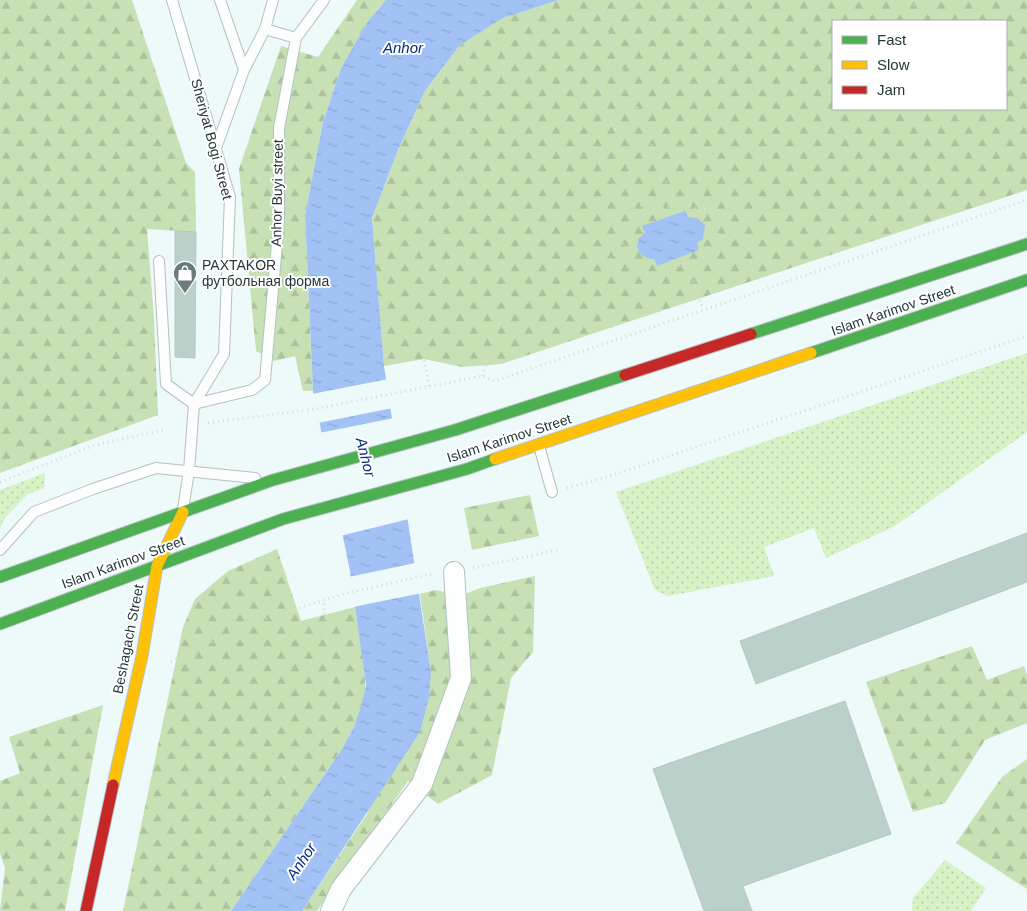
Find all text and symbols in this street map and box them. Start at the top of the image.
legend [832,20,1007,110]
text: Fast [877,31,907,48]
water label: Anhor [382,39,424,56]
text: Slow [877,56,910,73]
street label: Sheriyat Bogi Street [188,77,236,201]
text: Jam [877,81,905,98]
street label: Anhor Buyi street [268,139,286,247]
place label: PAXTAKOR футбольная форма [202,257,329,289]
shop icon: PAXTAKOR футбольная форма [172,260,198,294]
street label: Islam Karimov Street [829,281,957,339]
street label: Islam Karimov Street [445,410,573,466]
water label: Anhor [353,435,379,479]
street label: Islam Karimov Street [59,532,187,592]
street label: Beshagach Street [110,583,146,695]
water label: Anhor [282,839,320,883]

